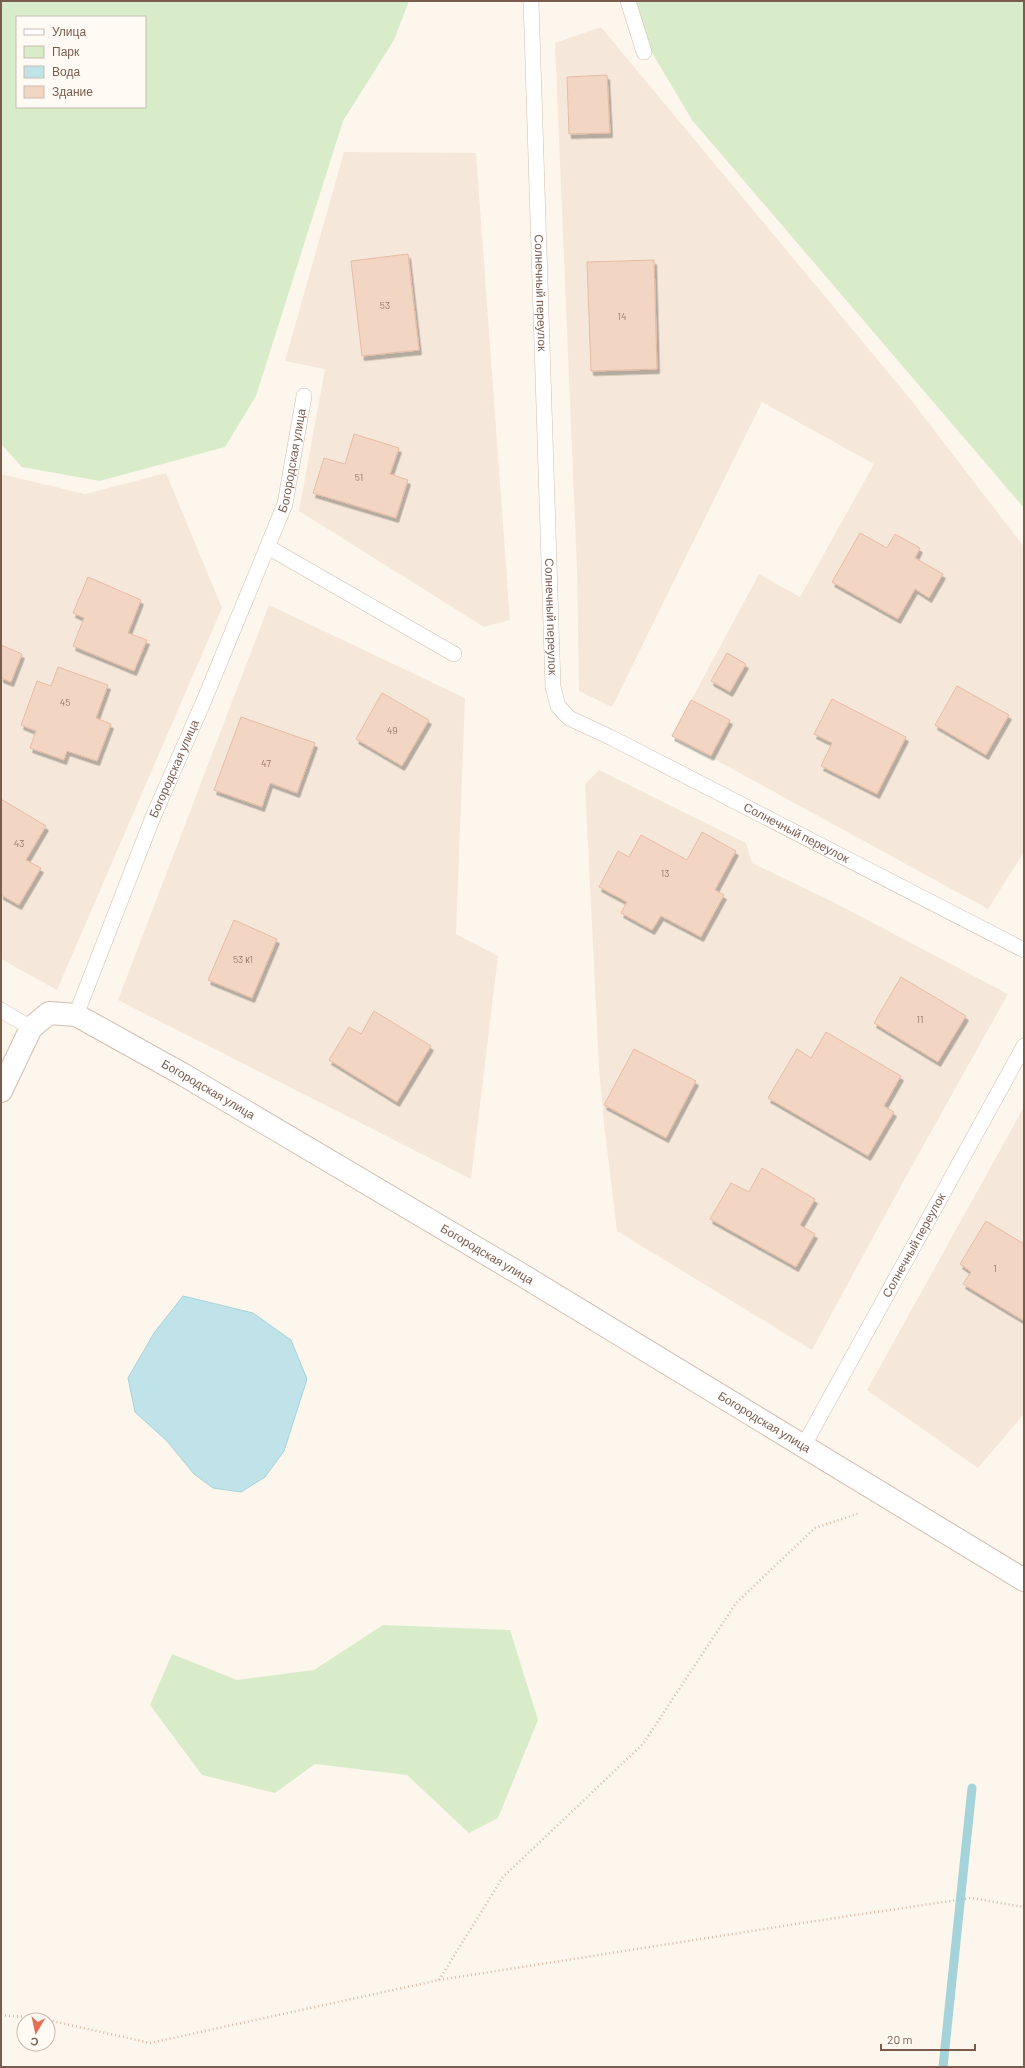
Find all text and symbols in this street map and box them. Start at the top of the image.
legend [16,16,146,108]
text: Улица [52,24,86,39]
text: Парк [52,44,80,59]
text: Вода [52,64,80,79]
text: Здание [52,84,93,99]
street label: Солнечный переулок [532,234,550,352]
house number: 53 [380,299,390,311]
house number: 14 [617,310,627,322]
street label: Богородская улица [274,407,308,515]
house number: 51 [355,471,363,483]
street label: Солнечный переулок [543,558,561,676]
house number: 45 [60,696,70,708]
street label: Богородская улица [146,717,201,820]
house number: 49 [387,724,397,736]
house number: 47 [261,757,271,769]
street label: Солнечный переулок [742,799,853,865]
house number: 43 [14,837,24,849]
house number: 13 [661,867,669,879]
house number: 53 к1 [233,953,253,965]
house number: 11 [916,1013,924,1025]
street label: Богородская улица [160,1056,258,1122]
street label: Солнечный переулок [879,1190,948,1299]
street label: Богородская улица [439,1221,537,1287]
house number: 1 [993,1262,997,1274]
street label: Богородская улица [716,1388,814,1455]
north arrow [16,2012,56,2052]
scale bar [881,2026,975,2052]
text: 20 m [887,2032,913,2046]
text: С [29,2035,39,2049]

